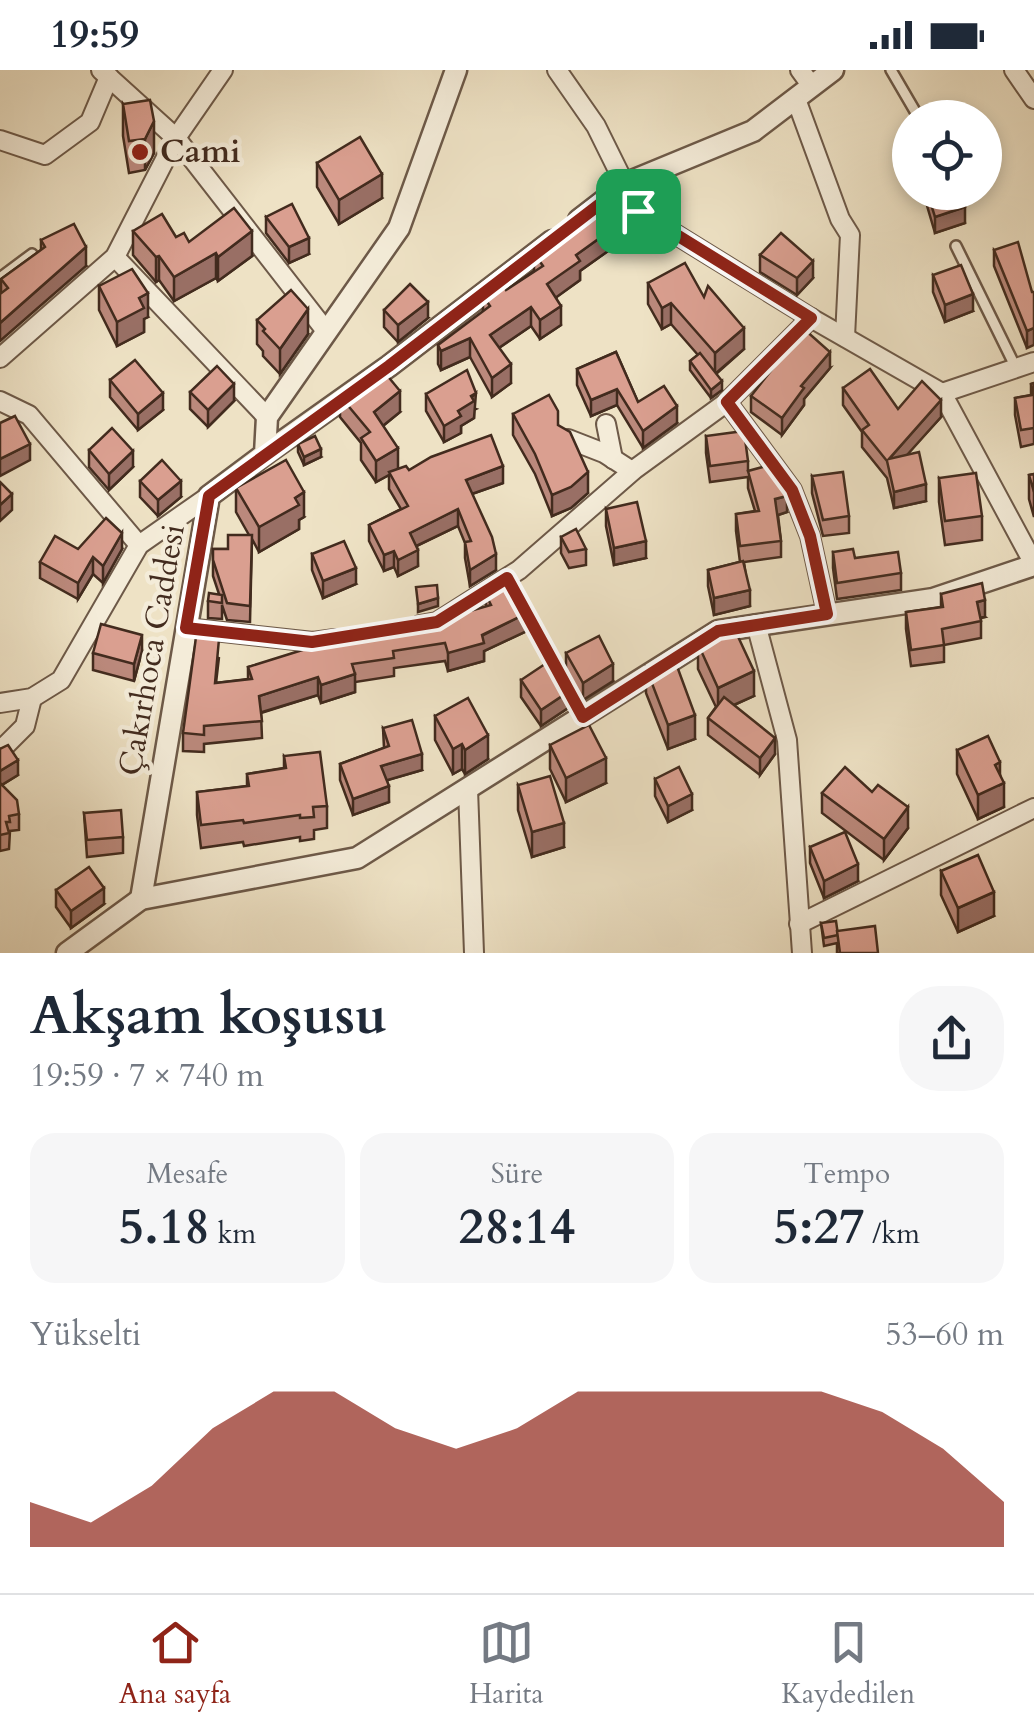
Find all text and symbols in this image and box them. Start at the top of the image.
text: 19:59 [50,9,139,61]
map controls [892,100,1002,210]
button: locate [892,100,1002,210]
place label: Cami [160,130,240,174]
marker: Cami [129,141,151,163]
pin [596,169,681,254]
icon: arrive [611,184,666,239]
street label: Çakırhoca Caddesi [108,521,196,779]
text: Akşam koşusu [30,979,387,1053]
button: share [899,986,1004,1091]
text: 19:59 · 7 × 740 m [30,1054,264,1098]
text: Mesafe [146,1155,228,1193]
text: Süre [491,1155,543,1193]
text: Tempo [803,1155,890,1193]
text: 5.18 [119,1193,210,1261]
text: 28:14 [459,1193,575,1261]
text: 5:27 [773,1193,865,1261]
text: km [210,1215,256,1253]
text: /km [865,1215,920,1253]
text: Yükselti [30,1313,141,1357]
text: 53–60 m [885,1313,1004,1357]
tab: Ana sayfa [119,1615,231,1713]
tab: Harita [469,1615,543,1713]
tab: Kaydedilen [781,1615,915,1713]

